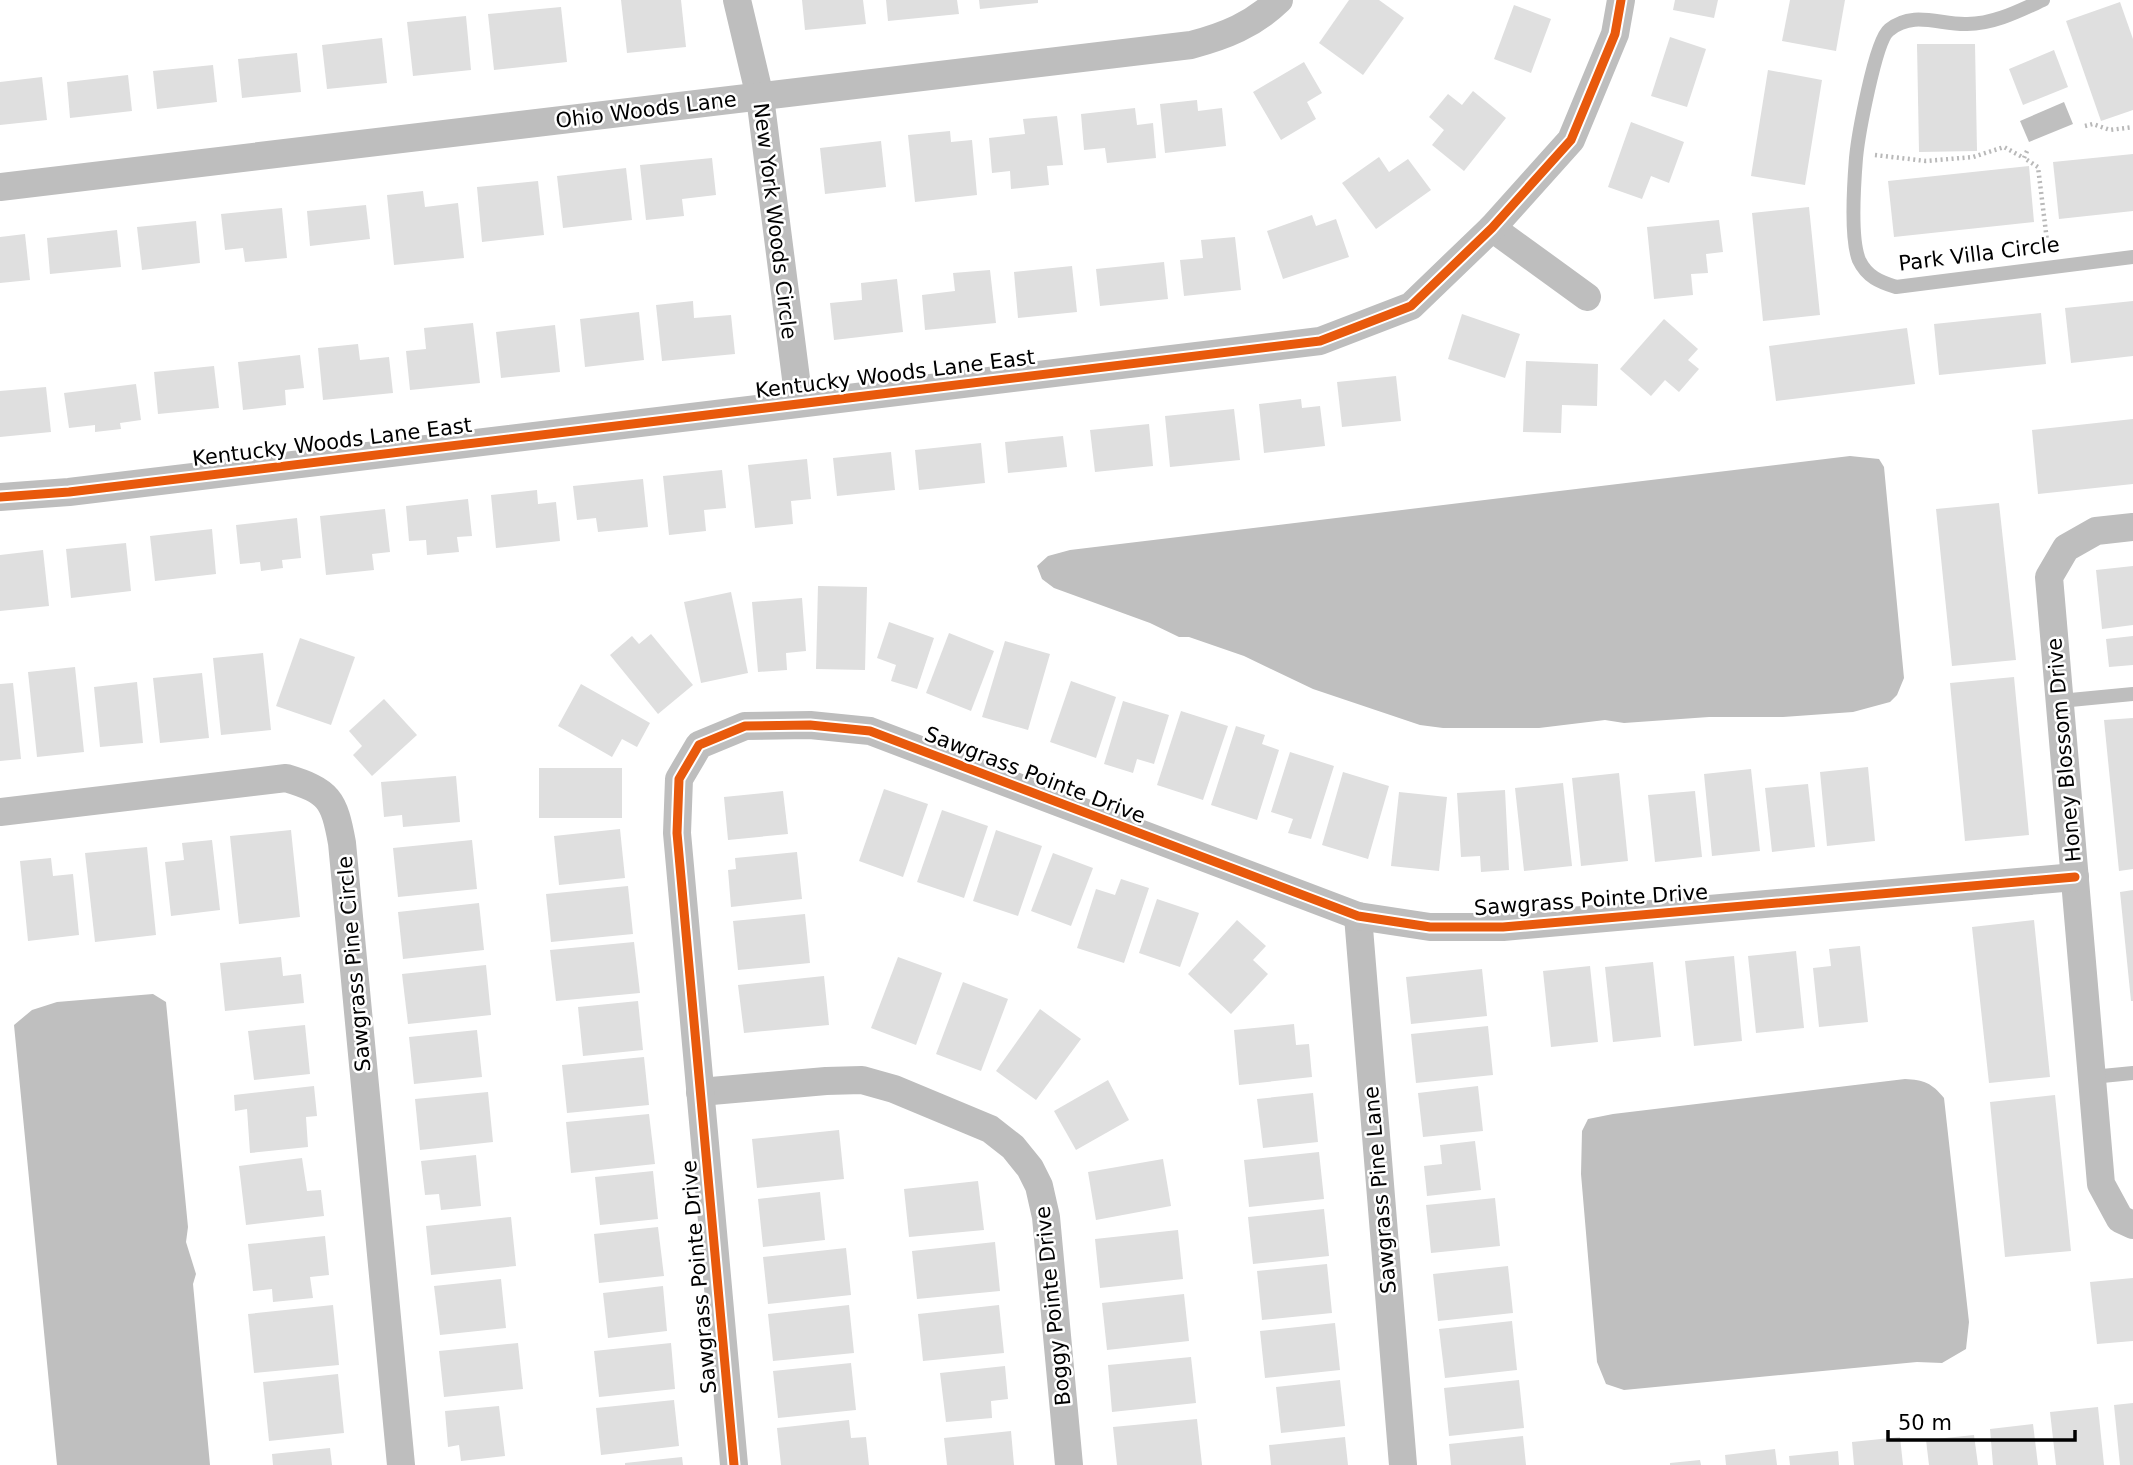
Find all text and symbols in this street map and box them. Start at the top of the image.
street label: Ohio Woods Lane [554,87,738,133]
street label: New York Woods Circle [749,101,801,341]
street label: Park Villa Circle [1897,232,2061,276]
street label: Kentucky Woods Lane East [754,345,1036,403]
street label: Kentucky Woods Lane East [191,413,473,471]
street label: Honey Blossom Drive [2042,637,2086,863]
street label: Sawgrass Pointe Drive [921,722,1149,828]
street label: Sawgrass Pine Circle [333,855,375,1073]
street label: Sawgrass Pointe Drive [1473,880,1709,920]
street label: Sawgrass Pine Lane [1359,1085,1401,1295]
street label: Sawgrass Pointe Drive [677,1159,721,1395]
street label: Boggy Pointe Drive [1031,1205,1075,1407]
scale bar [1888,1398,2075,1442]
text: 50 m [1898,1411,1952,1435]

